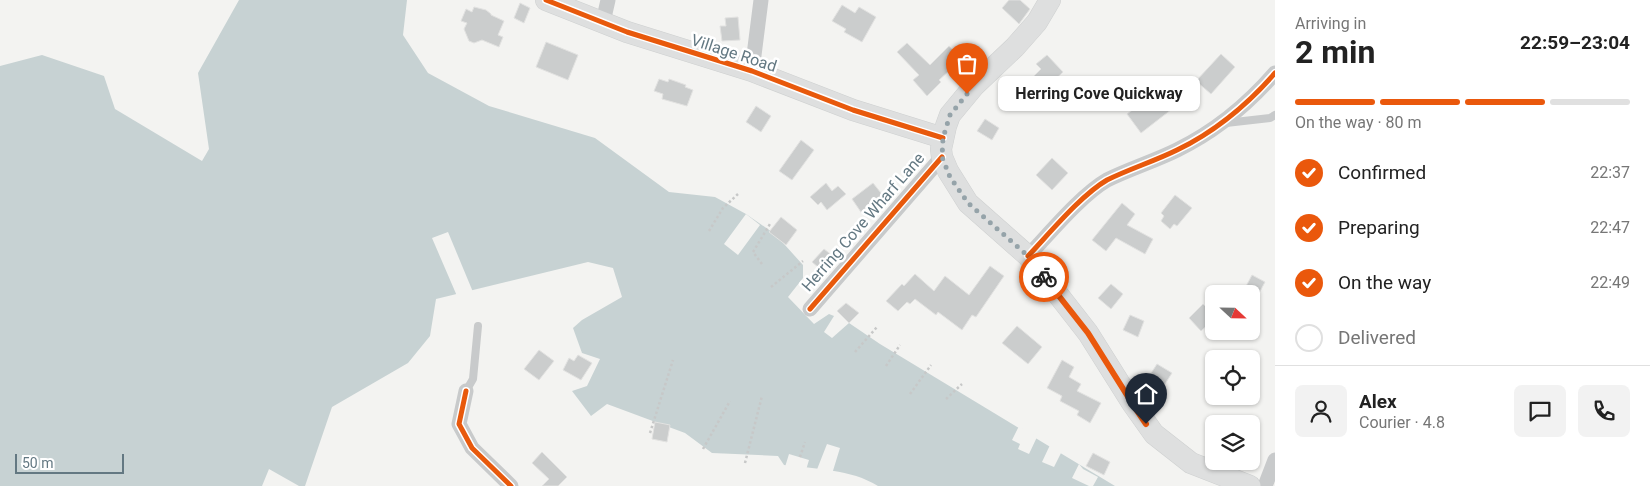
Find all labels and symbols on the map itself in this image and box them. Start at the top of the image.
street label: Village Road [689,30,779,76]
pin [946,43,988,94]
callout: Herring Cove Quickway [997,76,1200,112]
street label: Herring Cove Wharf Lane [798,149,928,295]
courier [1019,252,1069,302]
north arrow [1205,285,1260,340]
pin [1125,373,1167,424]
scale bar [15,451,124,474]

